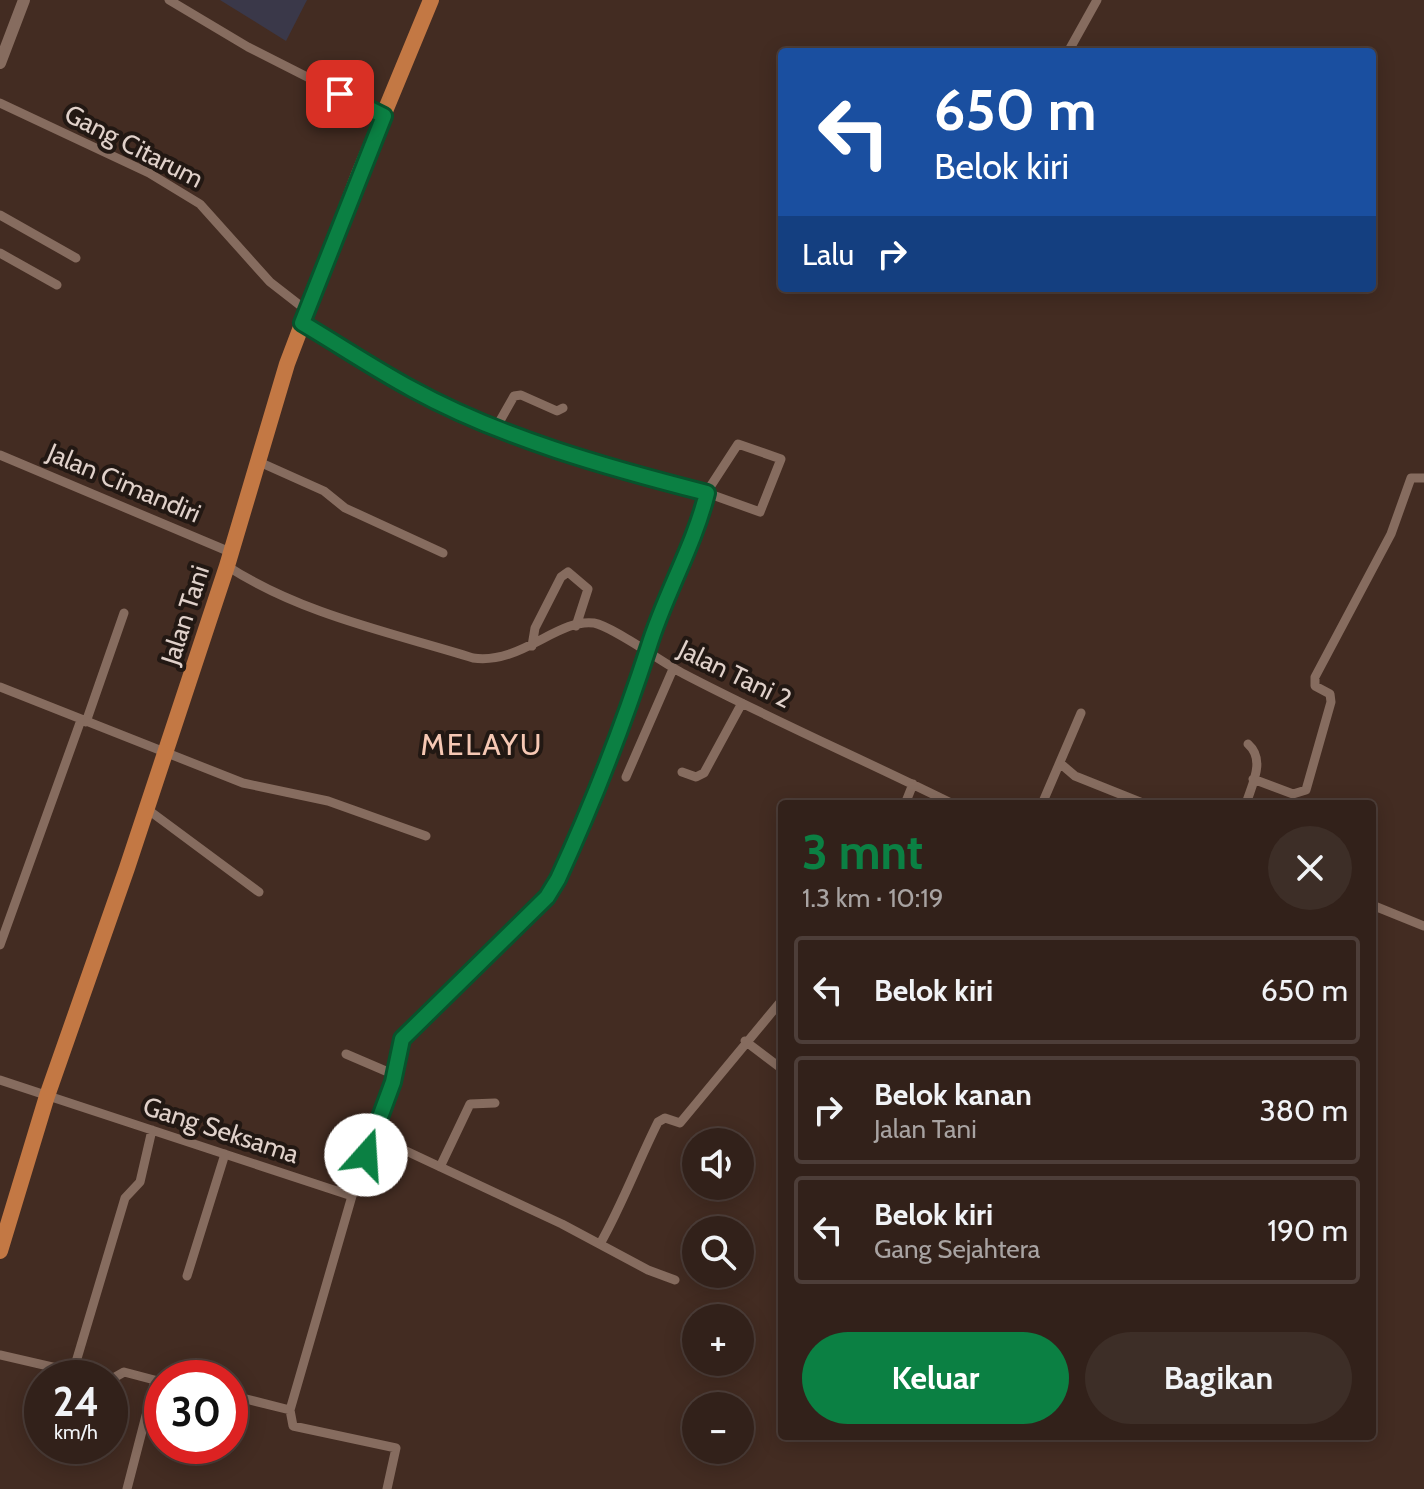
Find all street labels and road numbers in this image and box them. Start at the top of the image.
street label: Gang Citarum [59,97,209,195]
street label: Jalan Cimandiri [41,436,206,530]
street label: Jalan Tani [154,561,216,670]
street label: Jalan Tani 2 [672,632,797,715]
street label: Gang Seksama [139,1090,303,1170]

